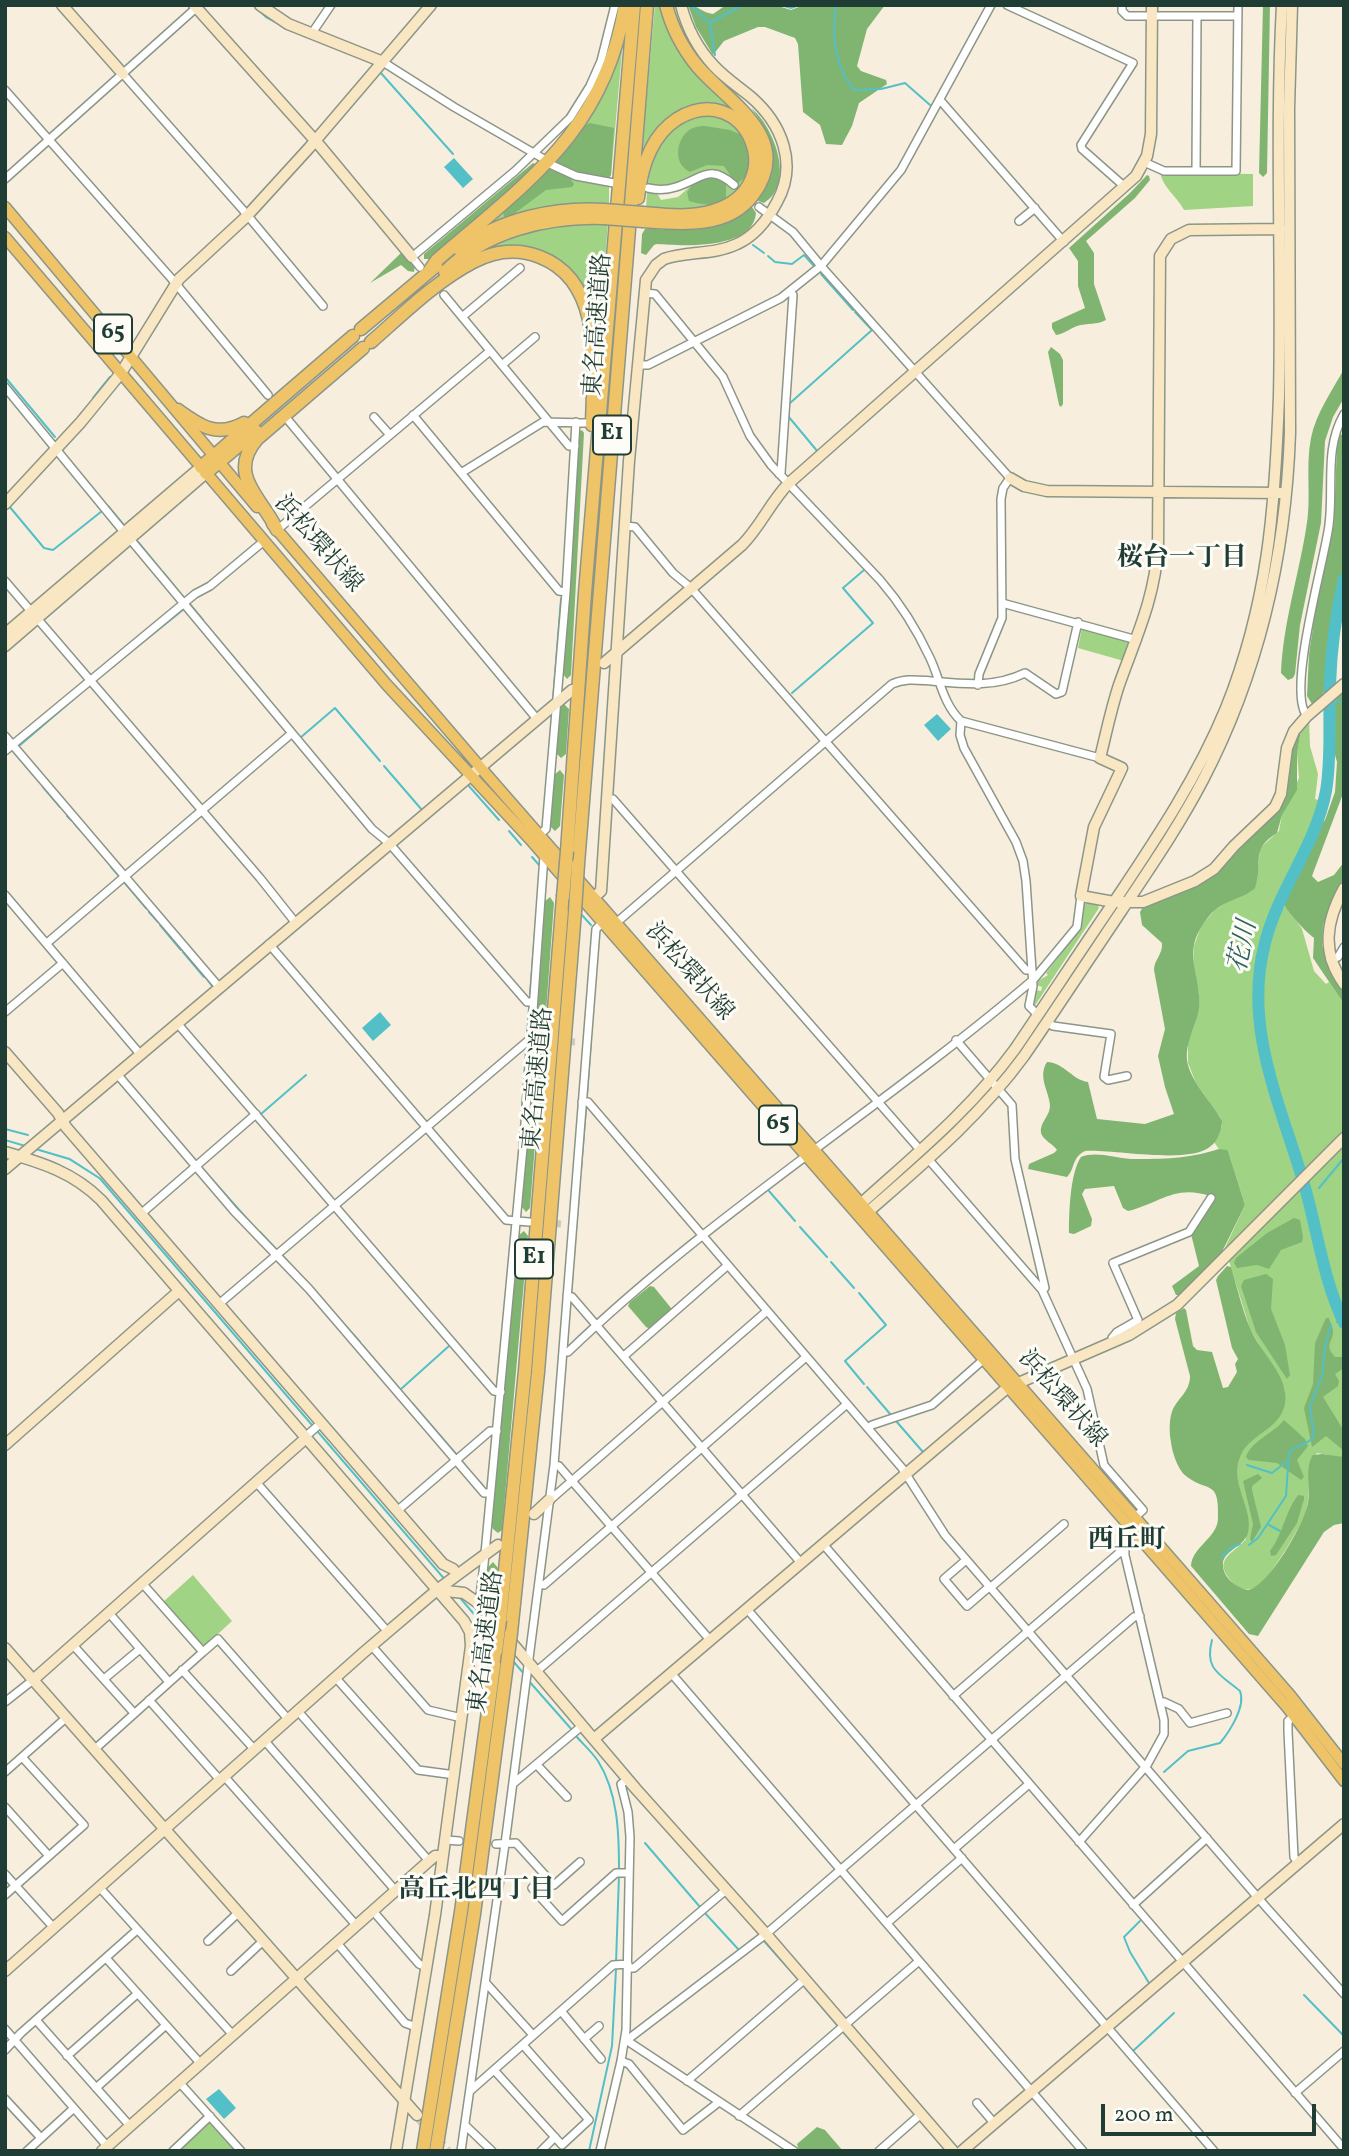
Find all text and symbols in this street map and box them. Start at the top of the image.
street label: 東名高速道路 [581,252,619,398]
road number: 65 [94,314,132,354]
road number: E1 [593,416,631,454]
street label: 浜松環状線 [267,490,367,600]
district label: 桜台一丁目 [1117,544,1247,576]
street label: 浜松環状線 [638,918,738,1028]
water label: 花川 [1224,918,1266,976]
street label: 東名高速道路 [519,1006,561,1152]
road number: 65 [759,1106,797,1144]
road number: E1 [515,1240,553,1278]
street label: 浜松環状線 [1011,1345,1111,1455]
district label: 西丘町 [1088,1526,1166,1558]
street label: 東名高速道路 [465,1569,511,1715]
district label: 高丘北四丁目 [399,1876,555,1908]
scale bar [1104,2090,1319,2134]
text: 200 m [1114,2101,1174,2130]

